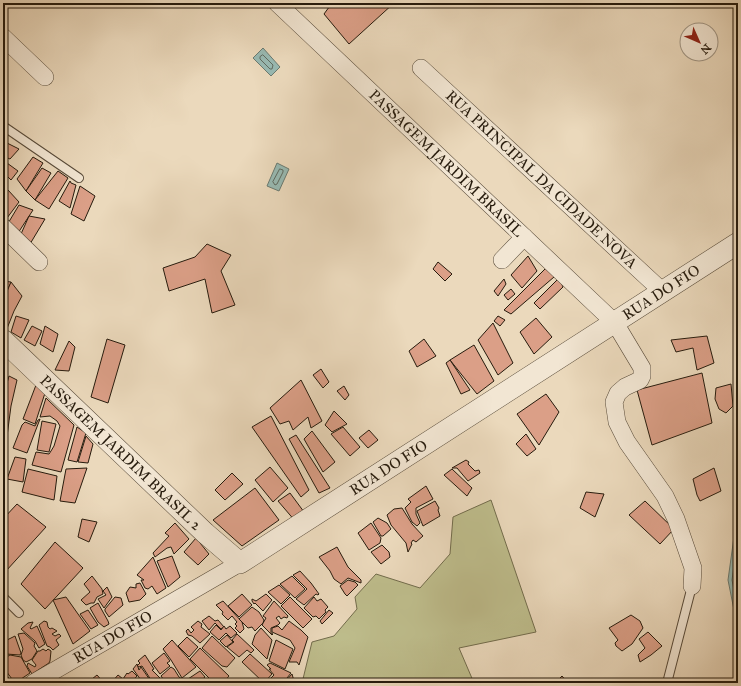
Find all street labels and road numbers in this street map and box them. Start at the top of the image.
street label: PASSAGEM JARDIM BRASIL [365,86,527,240]
street label: RUA PRINCIPAL DA CIDADE NOVA [442,86,641,272]
street label: RUA DO FIO [619,261,703,324]
street label: PASSAGEM JARDIM BRASIL 2 [36,371,206,534]
street label: RUA DO FIO [346,436,431,499]
street label: RUA DO FIO [70,607,155,667]

